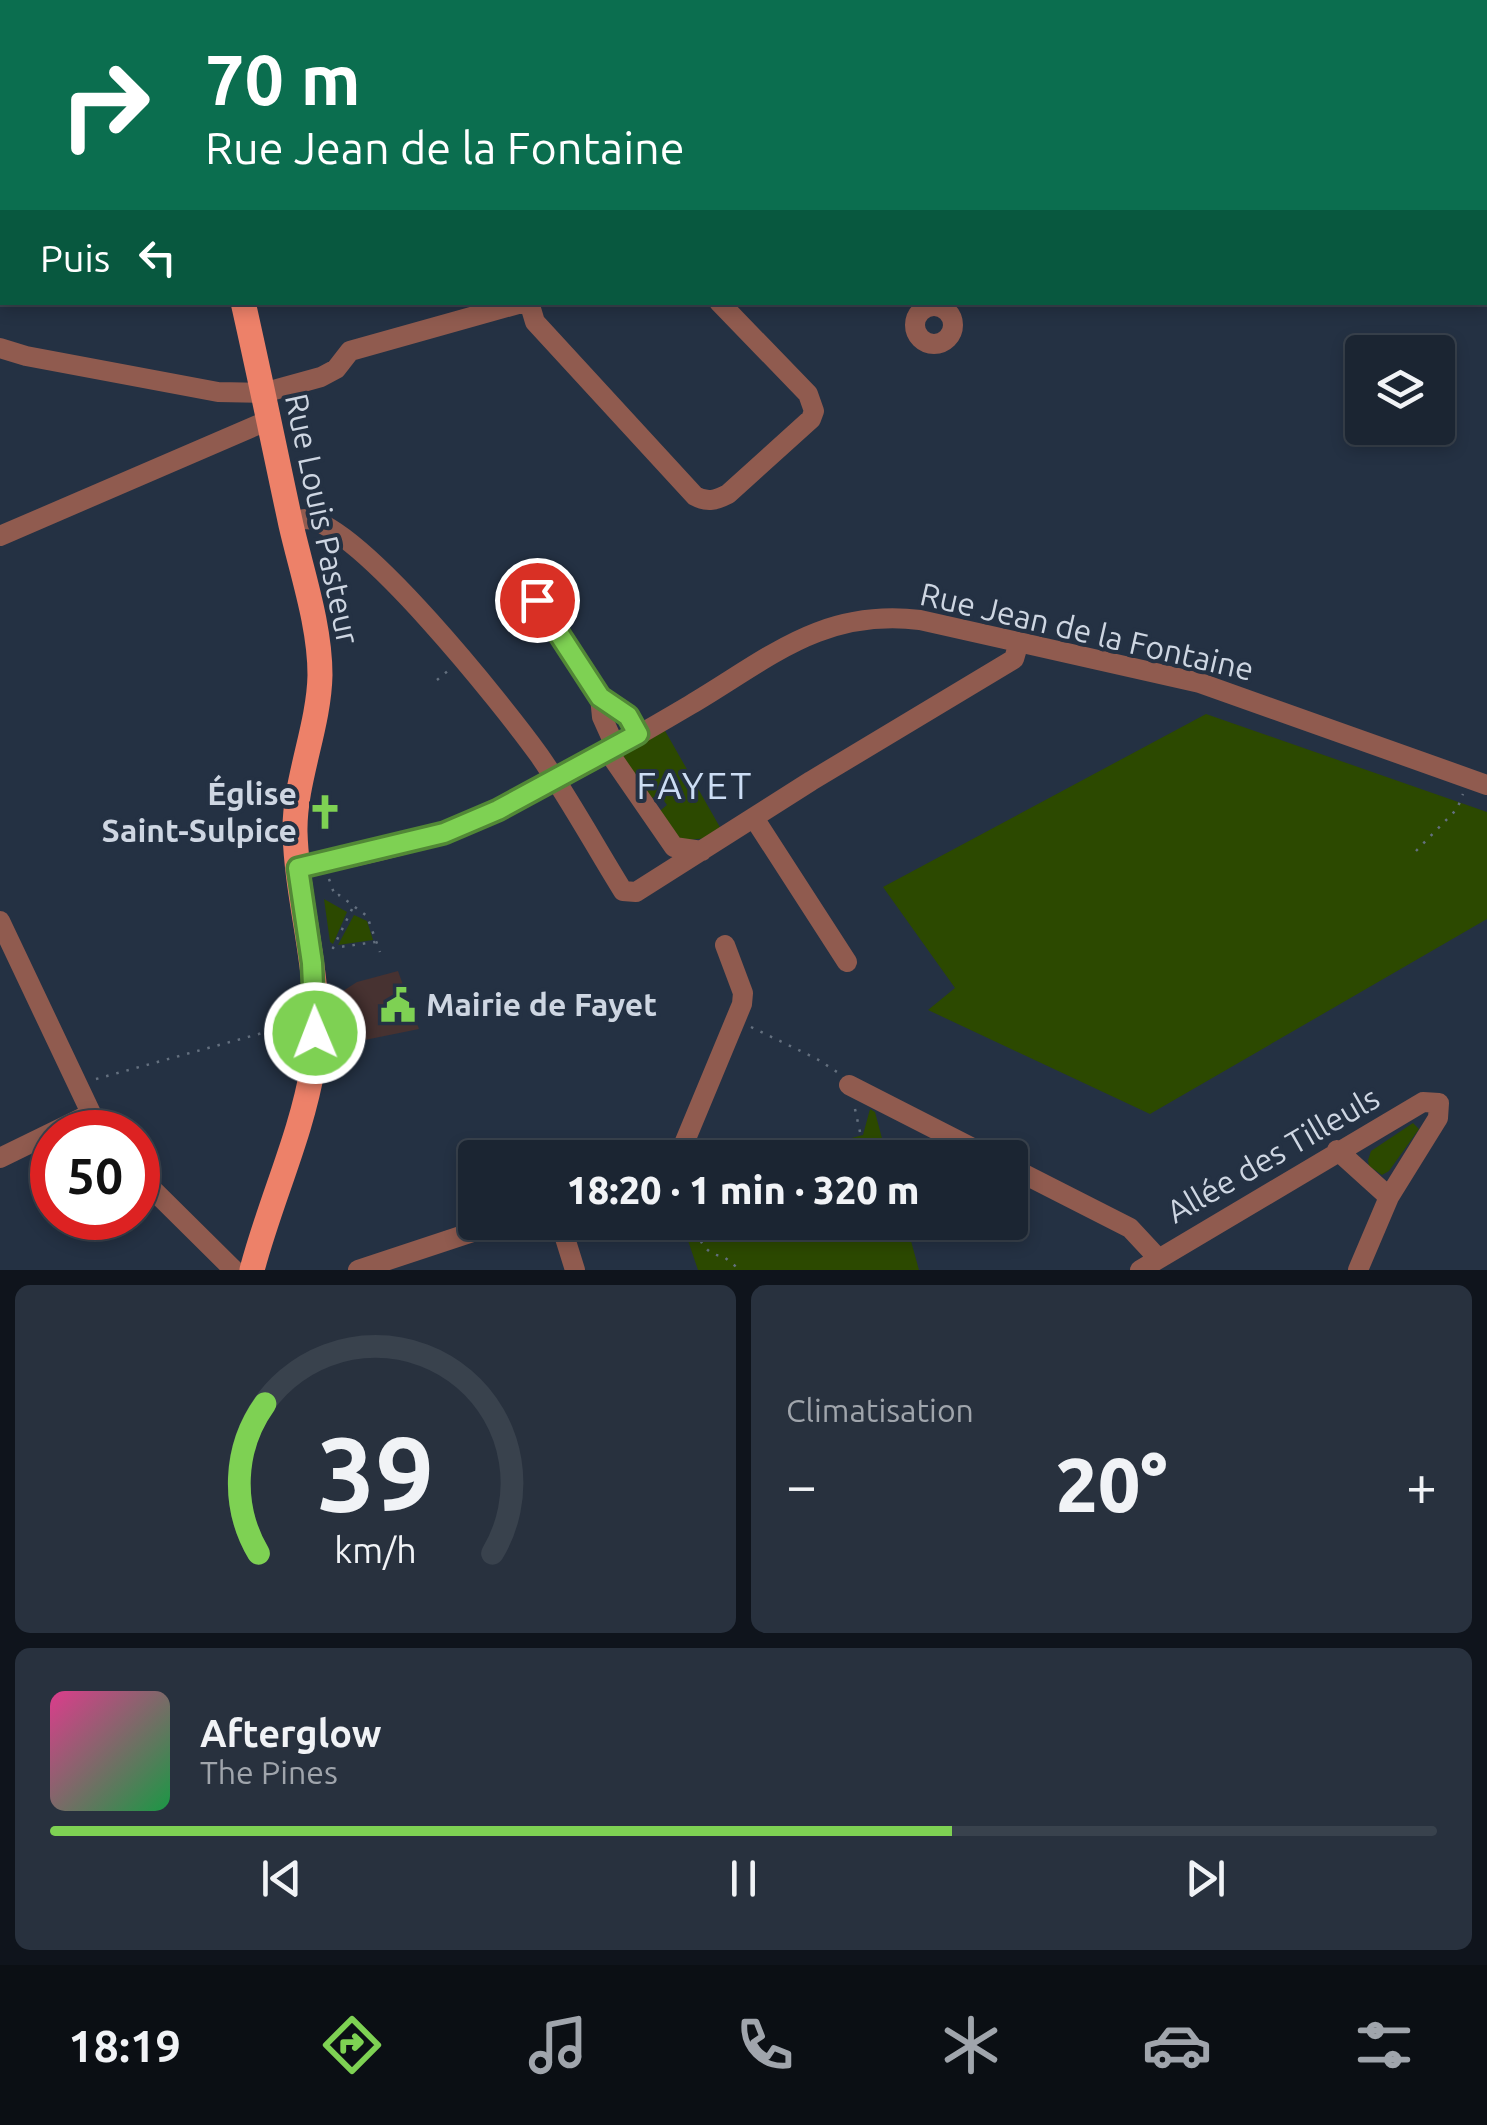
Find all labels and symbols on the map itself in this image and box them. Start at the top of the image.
street label: Rue Louis Pasteur [279,390,367,647]
pin [495,558,580,643]
street label: Rue Jean de la Fontaine [917,575,1257,687]
district label: FAYET [636,764,754,806]
place label: Église Saint-Sulpice [102,774,297,848]
church icon: Église Saint-Sulpice [306,793,344,831]
position arrow [263,981,367,1085]
public building icon: Mairie de Fayet [379,986,417,1024]
place label: Mairie de Fayet [426,986,657,1022]
street label: Allée des Tilleuls [1160,1079,1385,1229]
speed limit sign: 50 [30,1110,160,1240]

